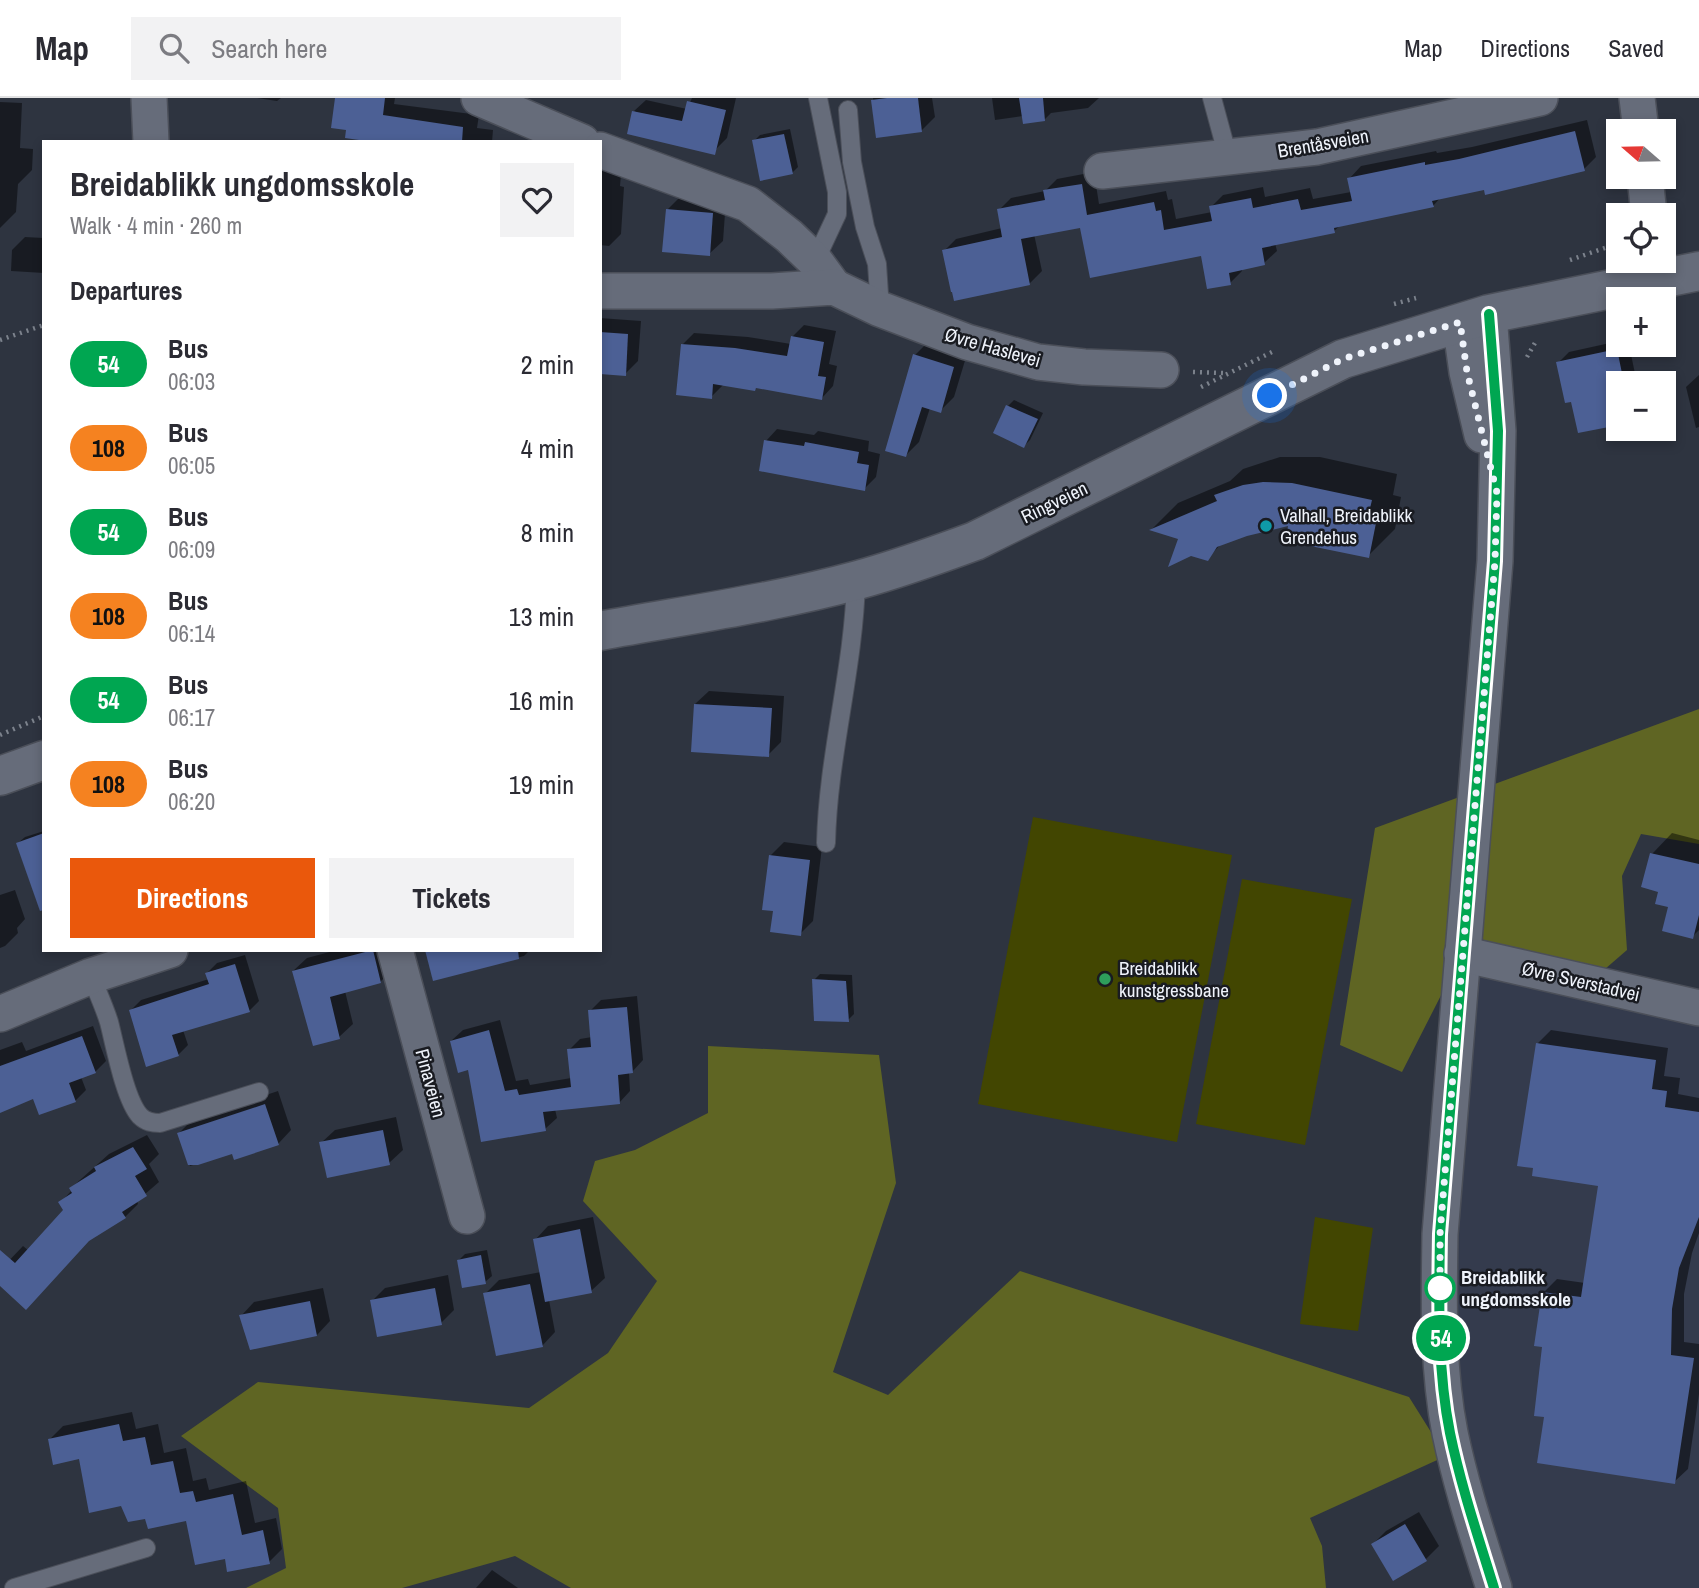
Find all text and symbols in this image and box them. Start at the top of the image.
search box [131,17,621,80]
text: Map [35,26,89,70]
icon: search [155,29,193,67]
text: Search here [211,31,327,66]
text: Map [1404,32,1442,64]
text: Directions [1480,32,1570,64]
text: Saved [1608,32,1664,64]
north arrow [1606,119,1676,189]
map controls [1606,119,1676,441]
street label: Brentåsveien [1276,122,1370,164]
text: Breidablikk ungdomsskole [70,162,414,206]
button: heart [500,163,574,237]
button: locate [1606,203,1676,273]
text: Walk · 4 min · 260 m [70,210,242,241]
text: Departures [70,273,183,308]
button: + [1606,287,1676,357]
street label: Øvre Haslevei [942,321,1044,373]
text: Bus [168,331,208,366]
text: 2 min [521,347,574,382]
text: 54 [98,348,119,380]
text: 06:03 [168,366,215,397]
button: − [1606,371,1676,441]
your location [1252,378,1287,413]
text: Bus [168,415,208,450]
text: 4 min [521,431,574,466]
text: 108 [92,432,125,464]
text: 06:05 [168,450,215,481]
street label: Ringveien [1016,475,1092,529]
text: Bus [168,499,208,534]
place label: Valhall, Breidablikk Grendehus [1280,502,1412,550]
text: 8 min [521,515,574,550]
text: 54 [98,516,119,548]
marker: Valhall, Breidablikk Grendehus [1258,518,1274,534]
text: 06:09 [168,534,215,565]
text: Bus [168,583,208,618]
text: 13 min [509,599,574,634]
text: 108 [92,600,125,632]
text: 06:14 [168,618,215,649]
text: Bus [168,667,208,702]
text: 16 min [509,683,574,718]
text: 54 [98,684,119,716]
text: 06:17 [168,702,215,733]
text: Bus [168,751,208,786]
text: 19 min [509,767,574,802]
text: 108 [92,768,125,800]
text: 06:20 [168,786,215,817]
button: Directions [70,858,315,938]
button: Tickets [329,858,574,938]
place label: Breidablikk kunstgressbane [1119,955,1229,1003]
street label: Øvre Sverstadvei [1519,955,1643,1007]
marker: Breidablikk kunstgressbane [1097,971,1113,987]
street label: Pinaveien [409,1046,453,1120]
place label: Breidablikk ungdomsskole [1461,1264,1571,1312]
marker: Breidablikk ungdomsskole [1425,1273,1455,1303]
line badge: 54 [1410,1315,1472,1361]
text: 54 [1430,1322,1452,1354]

